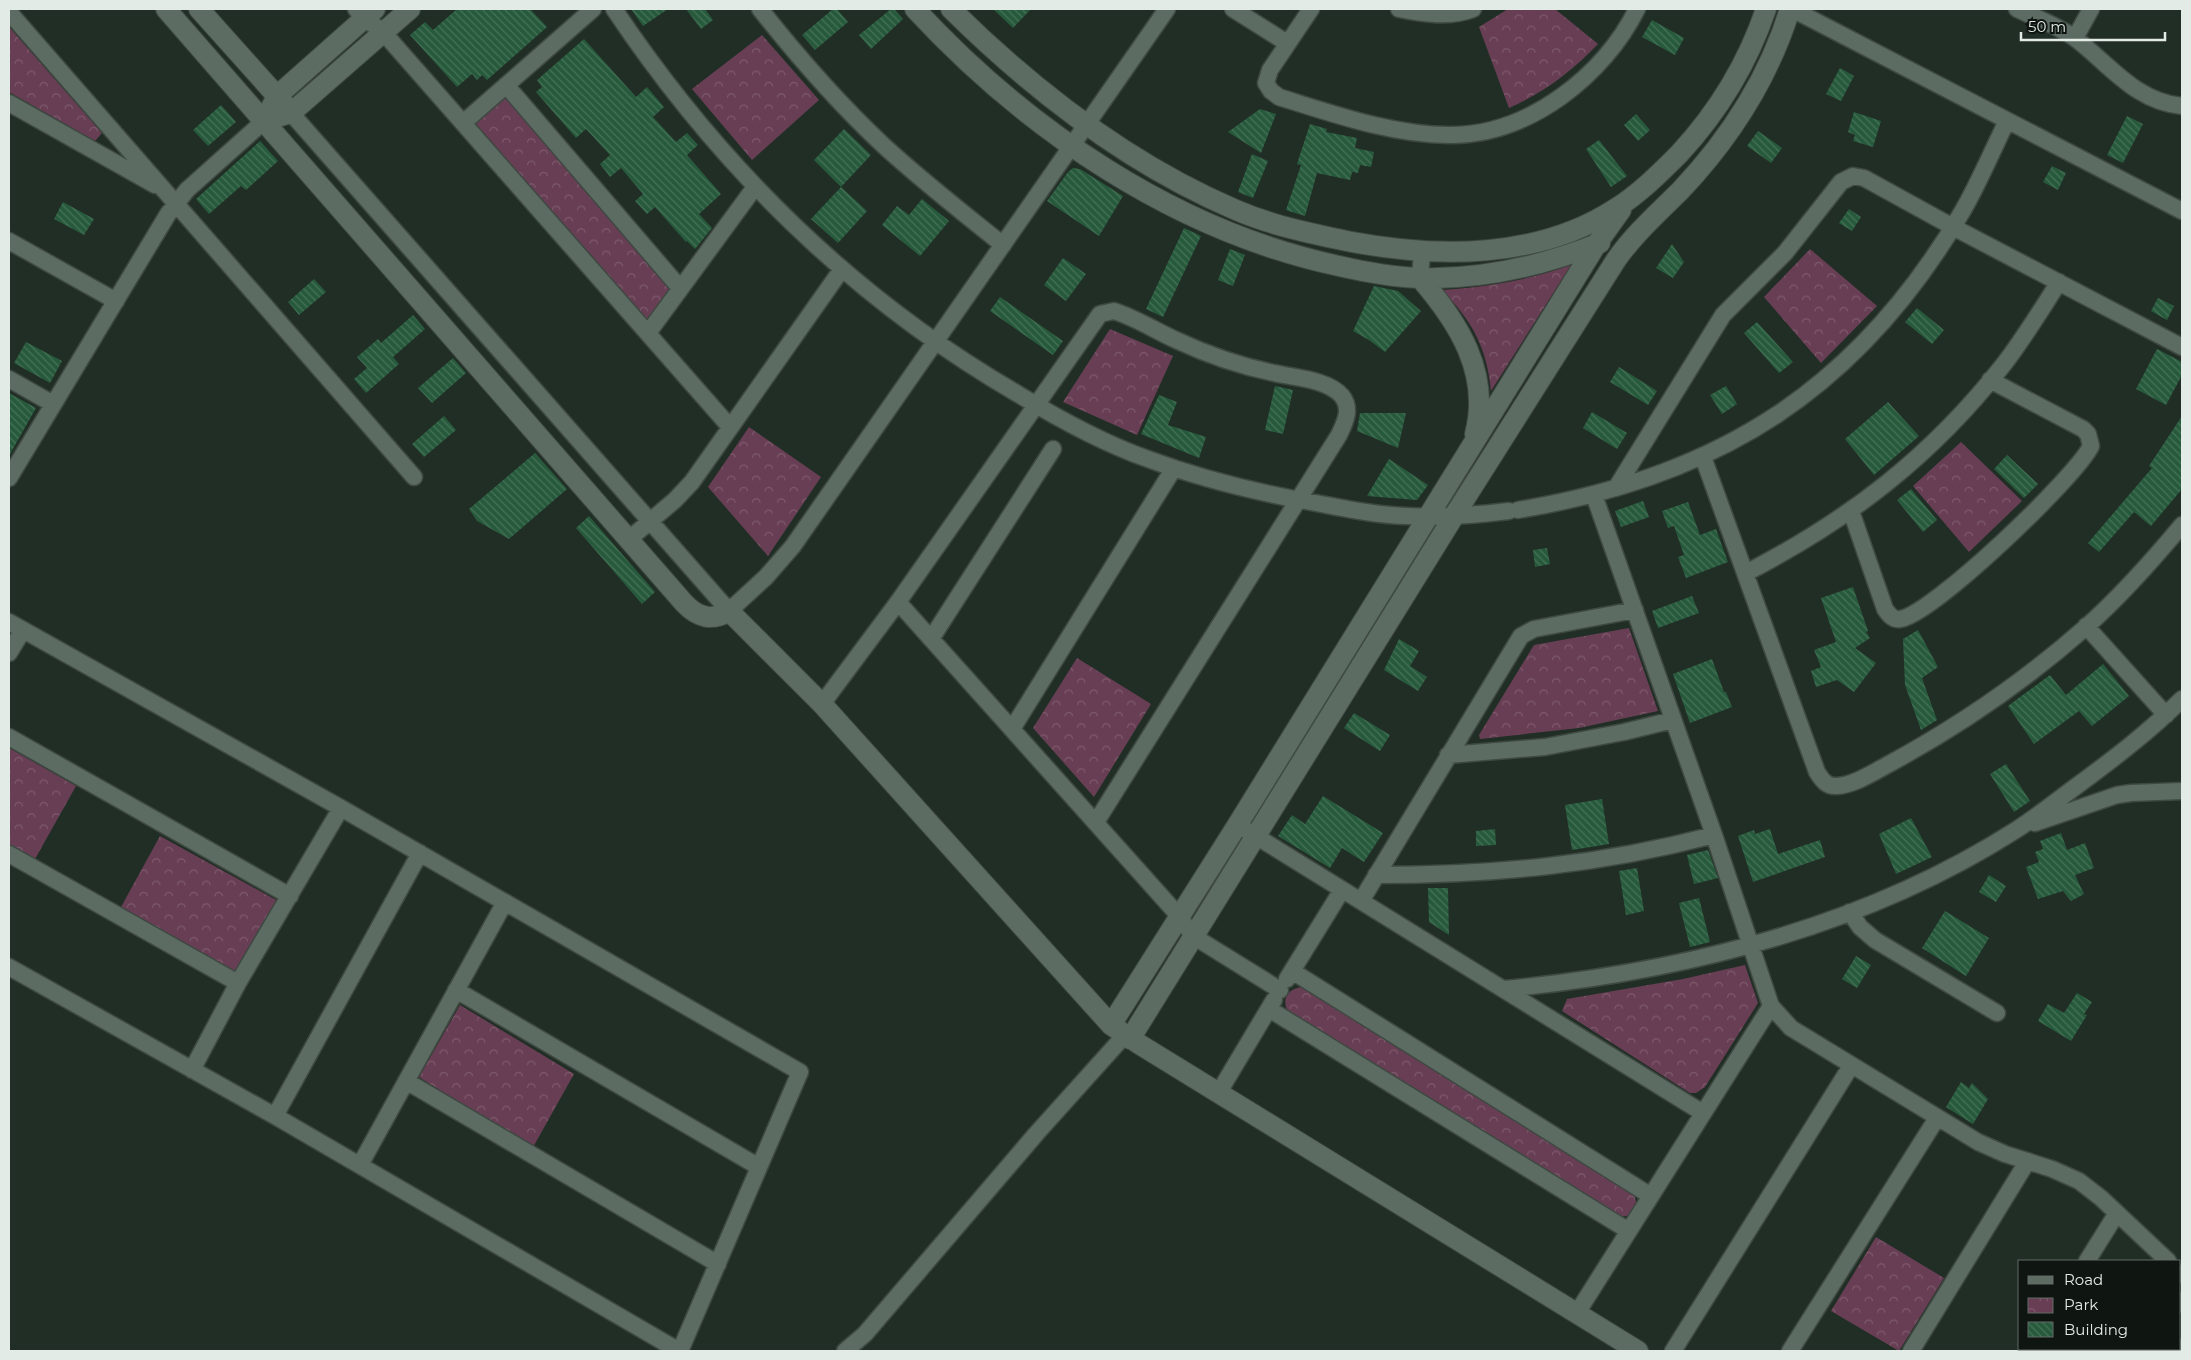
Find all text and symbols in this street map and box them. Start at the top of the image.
scale bar [2021,10,2165,42]
text: 50 m [2028,17,2066,36]
legend [2018,1260,2181,1350]
text: Road [2064,1270,2103,1289]
text: Park [2064,1295,2098,1314]
text: Building [2064,1320,2128,1339]

